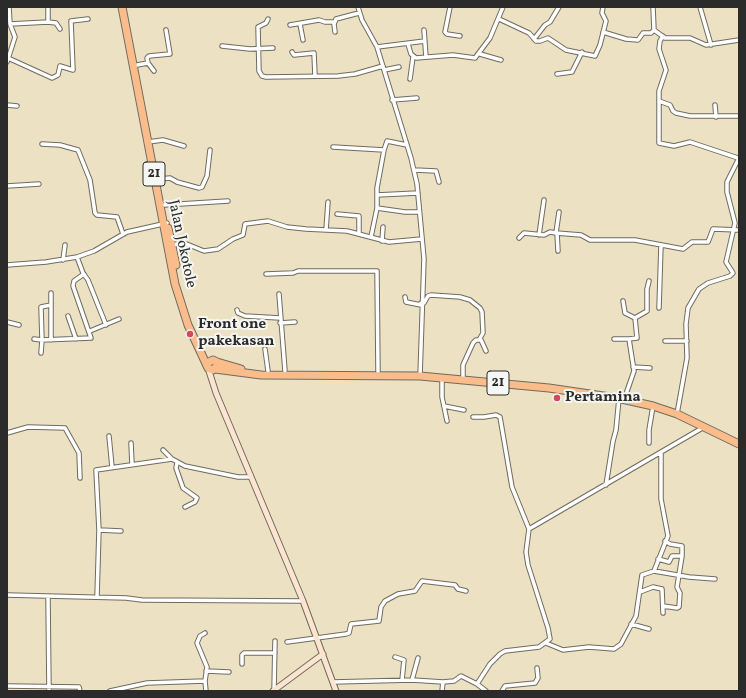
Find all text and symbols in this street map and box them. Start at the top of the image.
road number: 21 [143,162,165,186]
street label: Jalan Jokotole [163,198,199,290]
place label: Front one pakekasan [198,316,274,351]
marker: Front one pakekasan [185,329,195,339]
road number: 21 [487,371,509,395]
place label: Pertamina [565,389,641,407]
marker: Pertamina [552,393,562,403]

